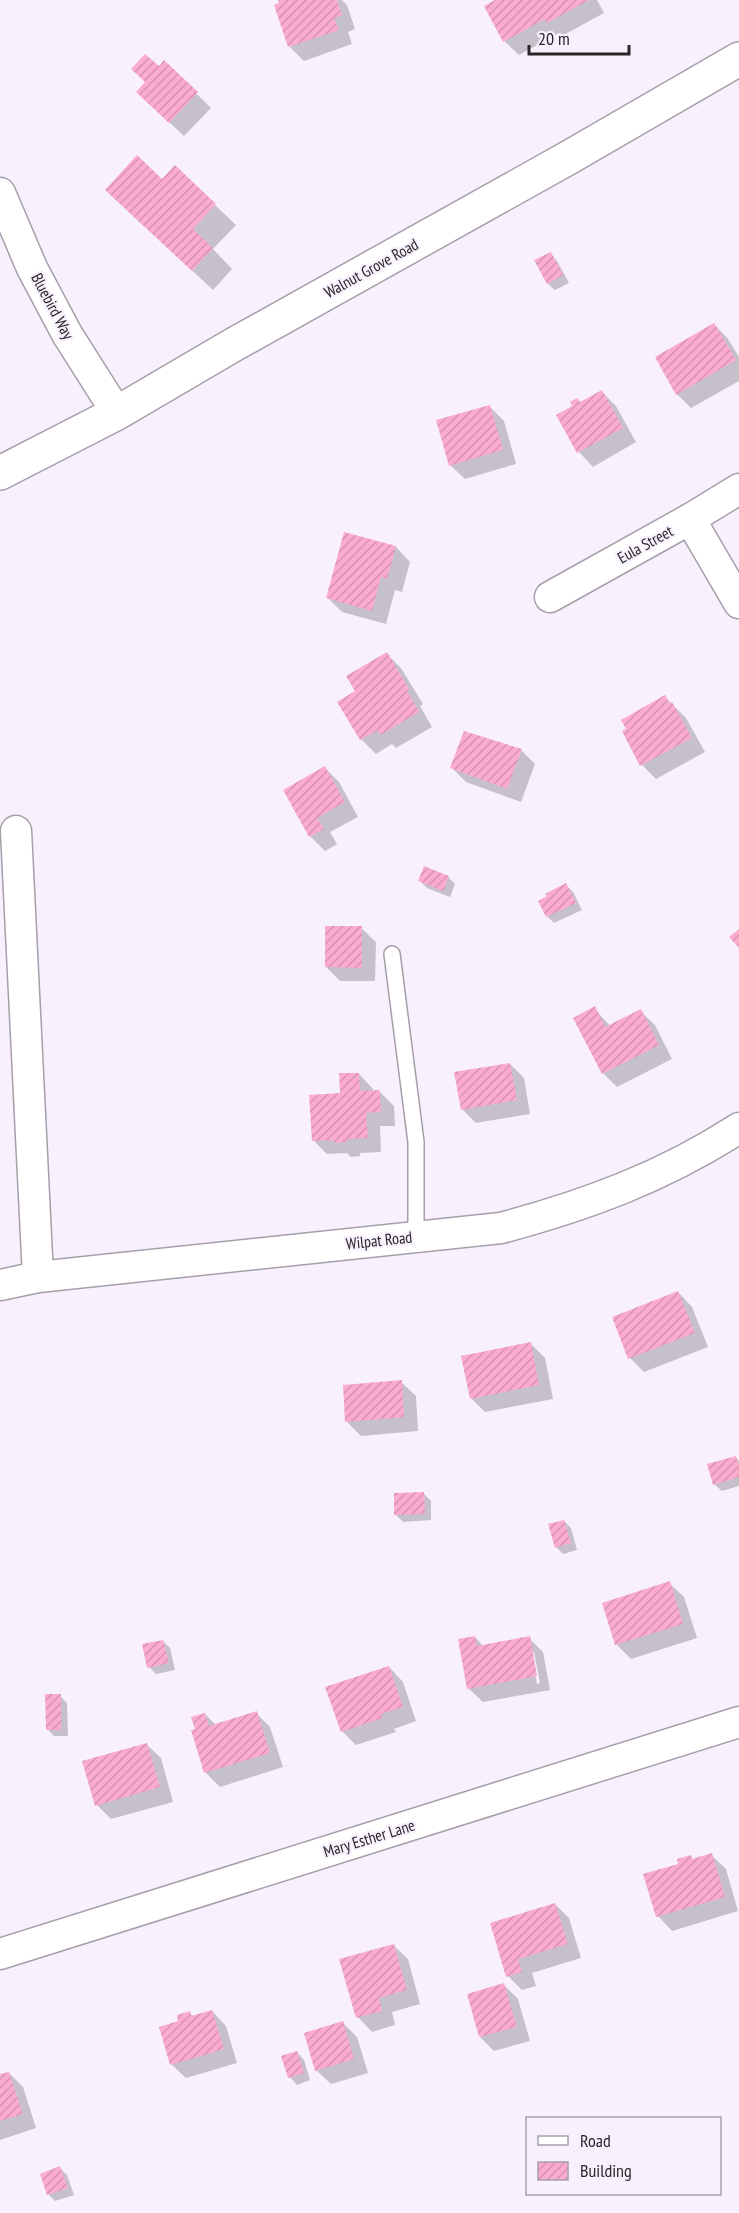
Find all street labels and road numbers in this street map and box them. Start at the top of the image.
street label: Walnut Grove Road [320,234,422,302]
street label: Bluebird Way [27,269,79,343]
street label: Eula Street [614,520,677,567]
street label: Wilpat Road [345,1227,413,1253]
street label: Mary Esther Lane [321,1815,417,1861]

